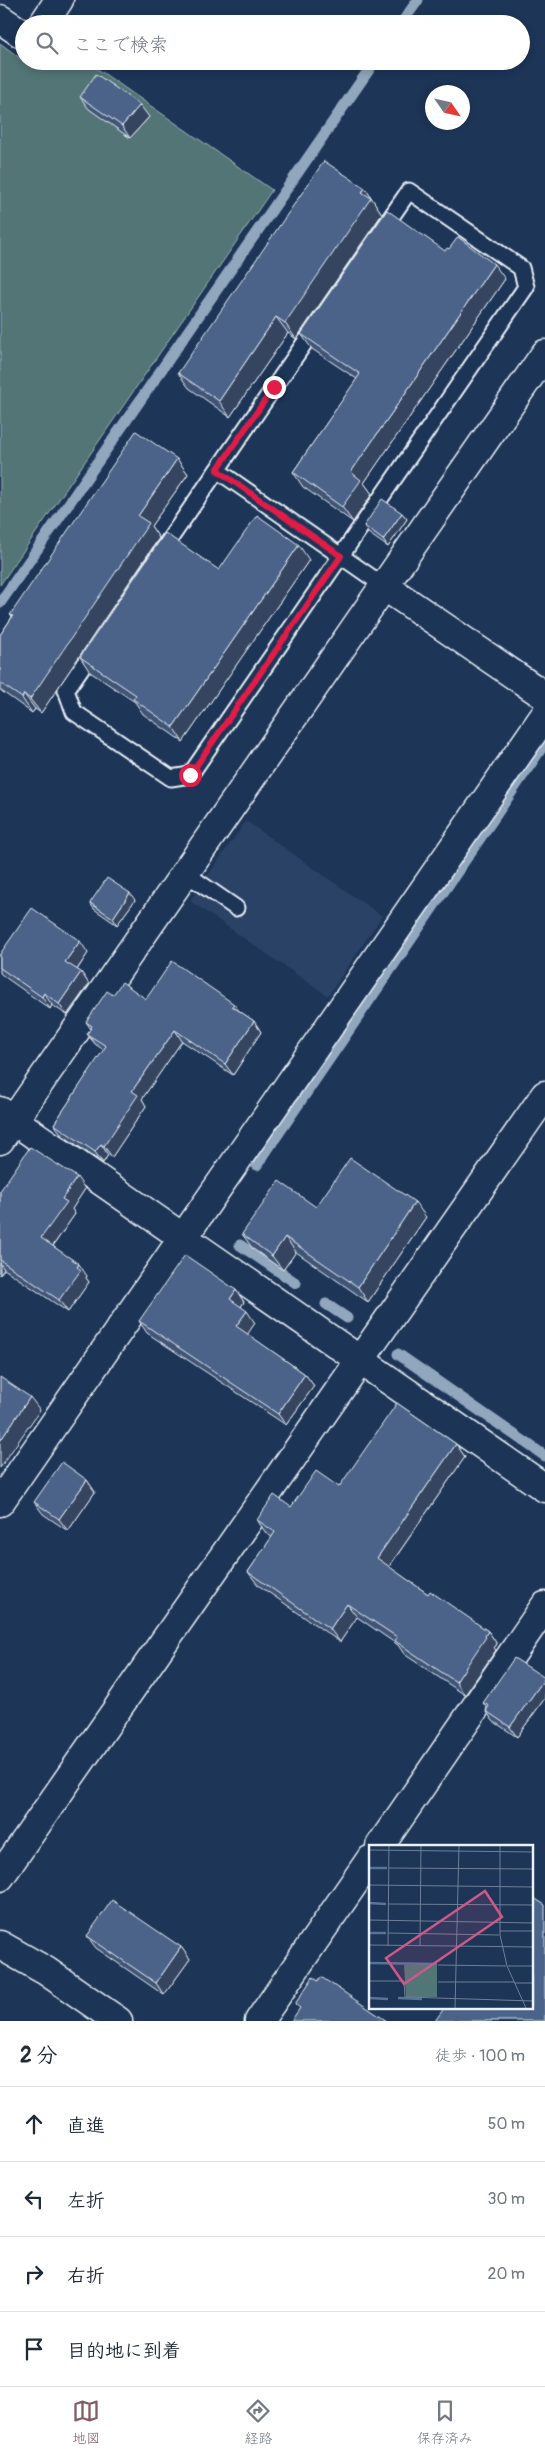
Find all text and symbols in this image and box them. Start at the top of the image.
search box [15,15,530,70]
icon: search [33,29,61,57]
text: ここで検索 [73,33,168,57]
north arrow [425,85,470,130]
route end [263,376,286,399]
route start [179,764,202,787]
inset map [369,1845,532,2008]
text: 2 分 [20,2042,57,2069]
text: 徒歩 · 100 m [435,2046,525,2066]
icon: ahead [20,2110,48,2138]
text: 直進 [67,2114,105,2138]
text: 50 m [488,2114,525,2134]
icon: left [20,2185,48,2213]
text: 左折 [67,2189,105,2213]
text: 30 m [487,2189,525,2209]
icon: right [20,2260,48,2288]
text: 右折 [67,2264,105,2288]
text: 20 m [487,2264,525,2284]
icon: arrive [20,2335,48,2363]
text: 目的地に到着 [67,2339,181,2363]
tab: 地図 [72,2397,100,2447]
tab: 経路 [244,2397,272,2447]
tab: 保存済み [417,2397,473,2447]

